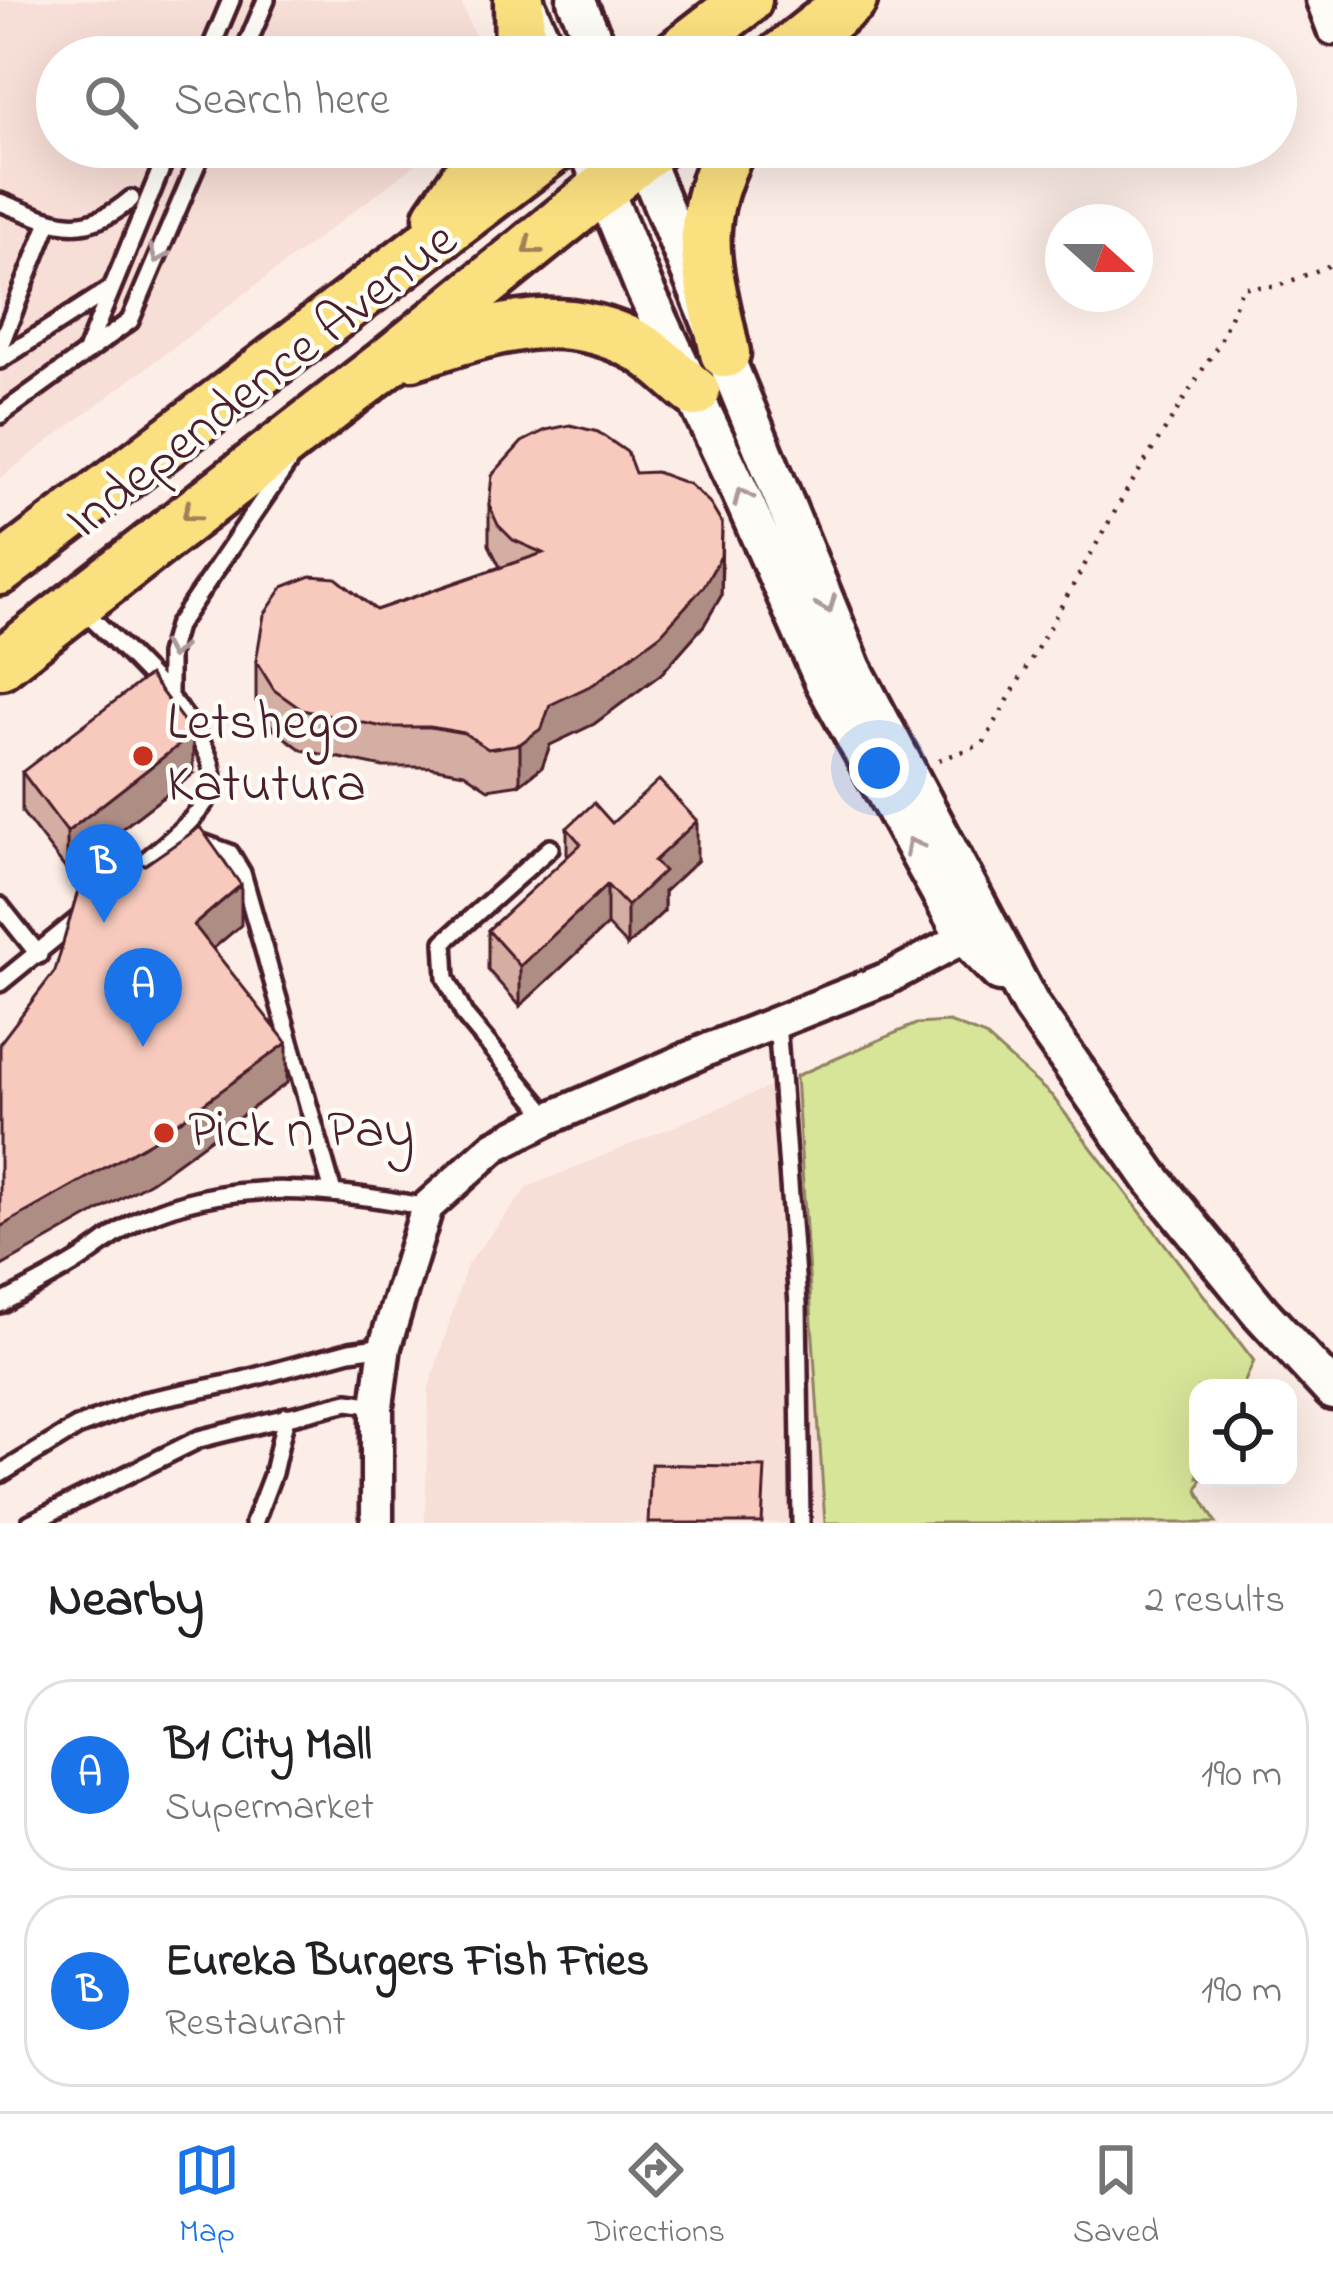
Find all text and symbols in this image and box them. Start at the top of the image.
search box [36,36,1297,168]
icon: search [78,69,144,135]
text: Search here [174,69,390,135]
street label: Independence Avenue [51,204,476,560]
north arrow [1045,204,1153,312]
one-way arrow [522,233,544,254]
one-way arrow [148,243,172,264]
one-way arrow [732,486,756,508]
one-way arrow [182,499,204,520]
one-way arrow [813,593,837,614]
one-way arrow [161,640,186,660]
place label: Letshego Katutura [167,686,366,826]
your location [849,738,909,798]
marker: Letshego Katutura [130,743,156,769]
pin: B [65,824,143,923]
one-way arrow [904,837,927,858]
pin: A [104,948,182,1047]
place label: Pick n Pay [188,1094,414,1172]
marker: Pick n Pay [151,1120,177,1146]
map controls [1189,1379,1297,1487]
button: locate [1189,1379,1297,1487]
text: Nearby [48,1564,204,1639]
text: 2 results [1145,1573,1285,1630]
text: B1 City Mall [165,1714,372,1780]
text: A [78,1747,102,1804]
text: 190 m [1201,1747,1282,1804]
text: Supermarket [165,1780,374,1837]
text: Eureka Burgers Fish Fries [165,1930,649,1996]
text: B [77,1963,103,2020]
text: 190 m [1201,1963,1282,2020]
text: Restaurant [165,1996,346,2053]
tab: Map [174,2137,240,2257]
tab: Directions [588,2137,725,2257]
tab: Saved [1073,2137,1159,2257]

